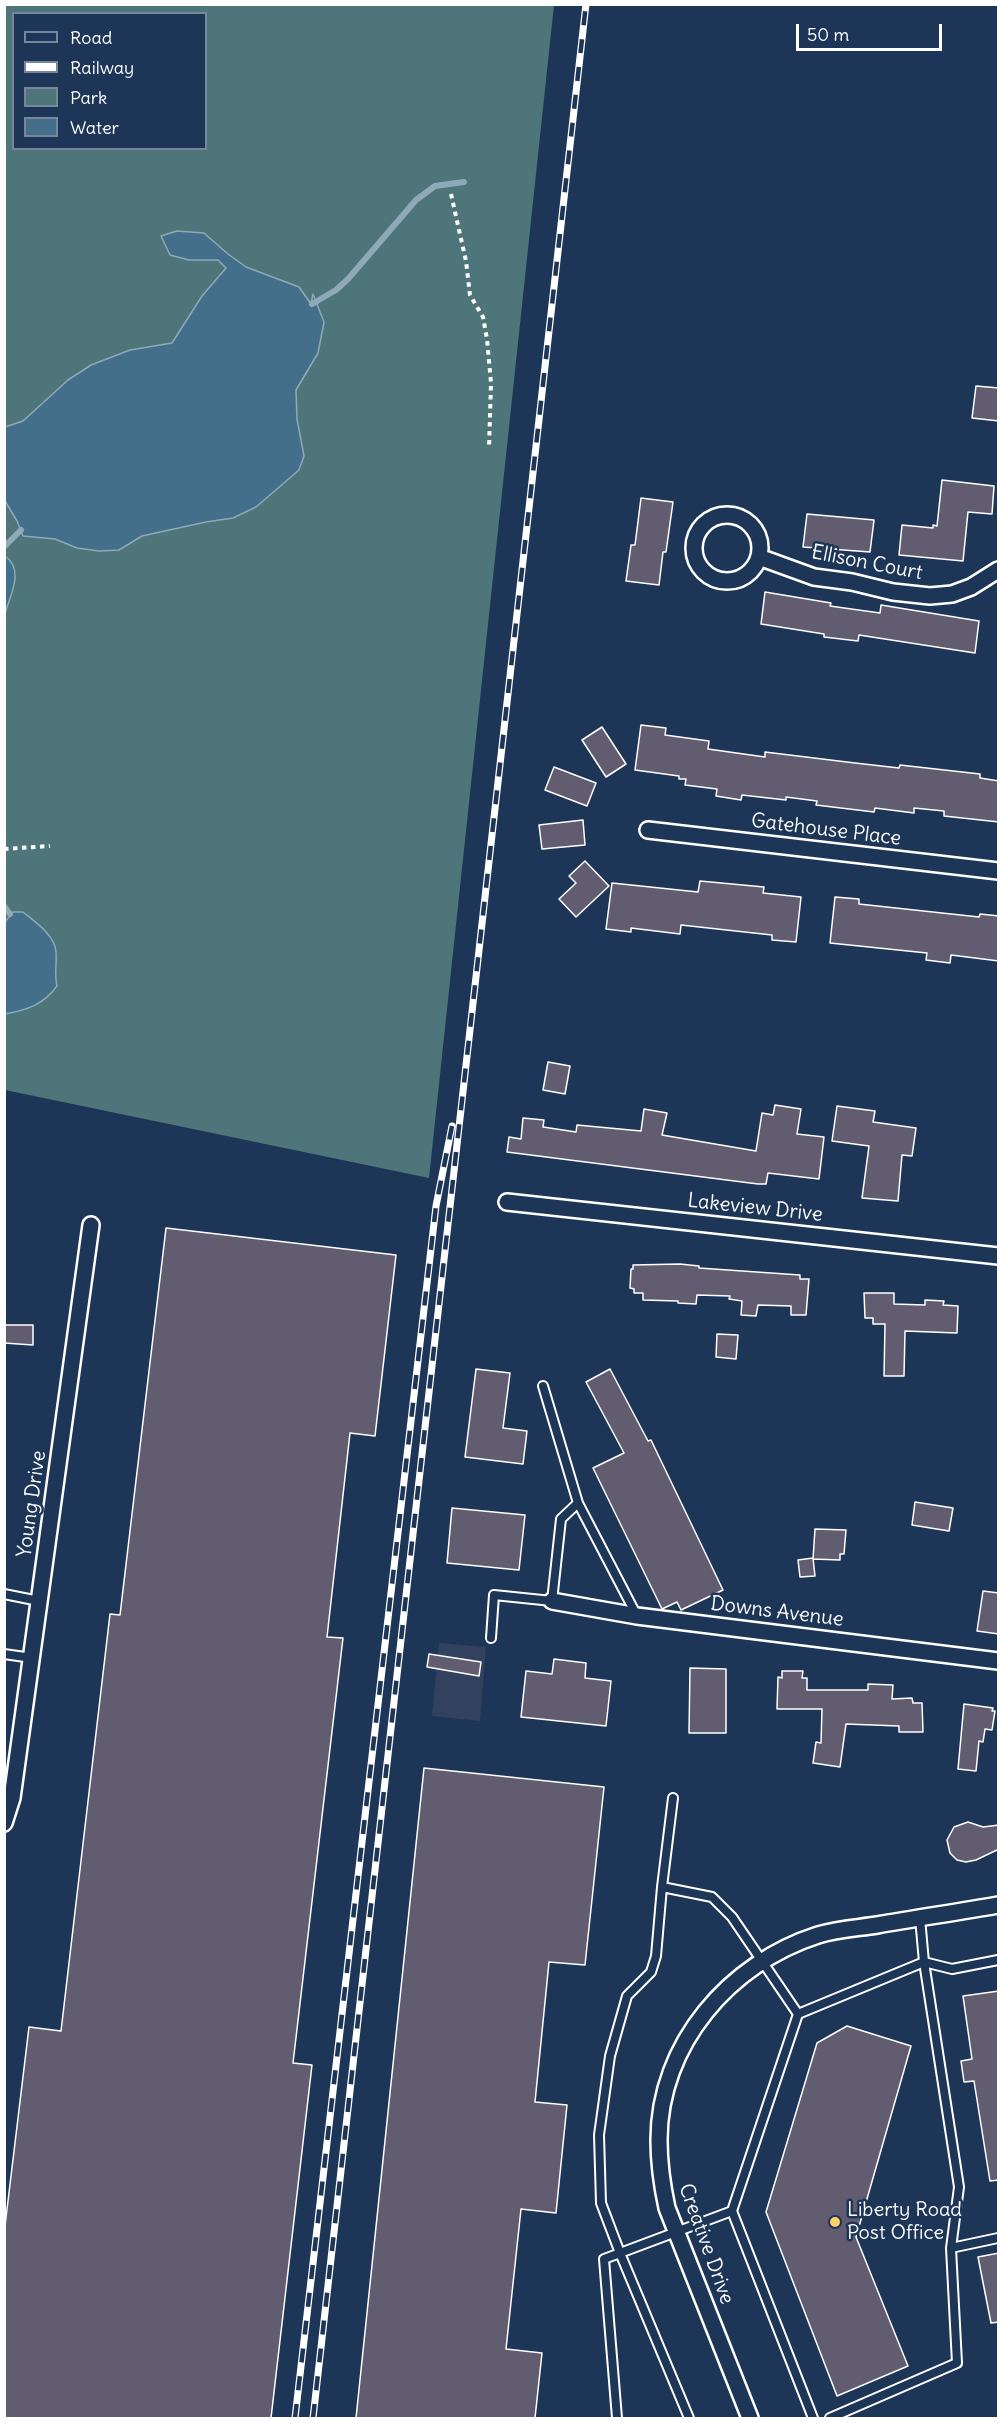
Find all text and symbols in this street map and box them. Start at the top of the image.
legend [12,12,207,150]
scale bar [799,12,944,50]
text: 50 m [807,23,849,46]
text: Road [70,26,112,49]
text: Railway [70,56,134,79]
text: Park [70,86,107,109]
text: Water [70,116,119,139]
street label: Ellison Court [809,540,925,586]
street label: Gatehouse Place [750,809,902,851]
street label: Lakeview Drive [686,1189,824,1227]
street label: Young Drive [13,1449,51,1559]
street label: Downs Avenue [709,1592,845,1632]
street label: Creative Drive [673,2180,739,2308]
place label: Liberty Road Post Office [847,2198,962,2245]
marker: Liberty Road Post Office [828,2215,842,2229]

